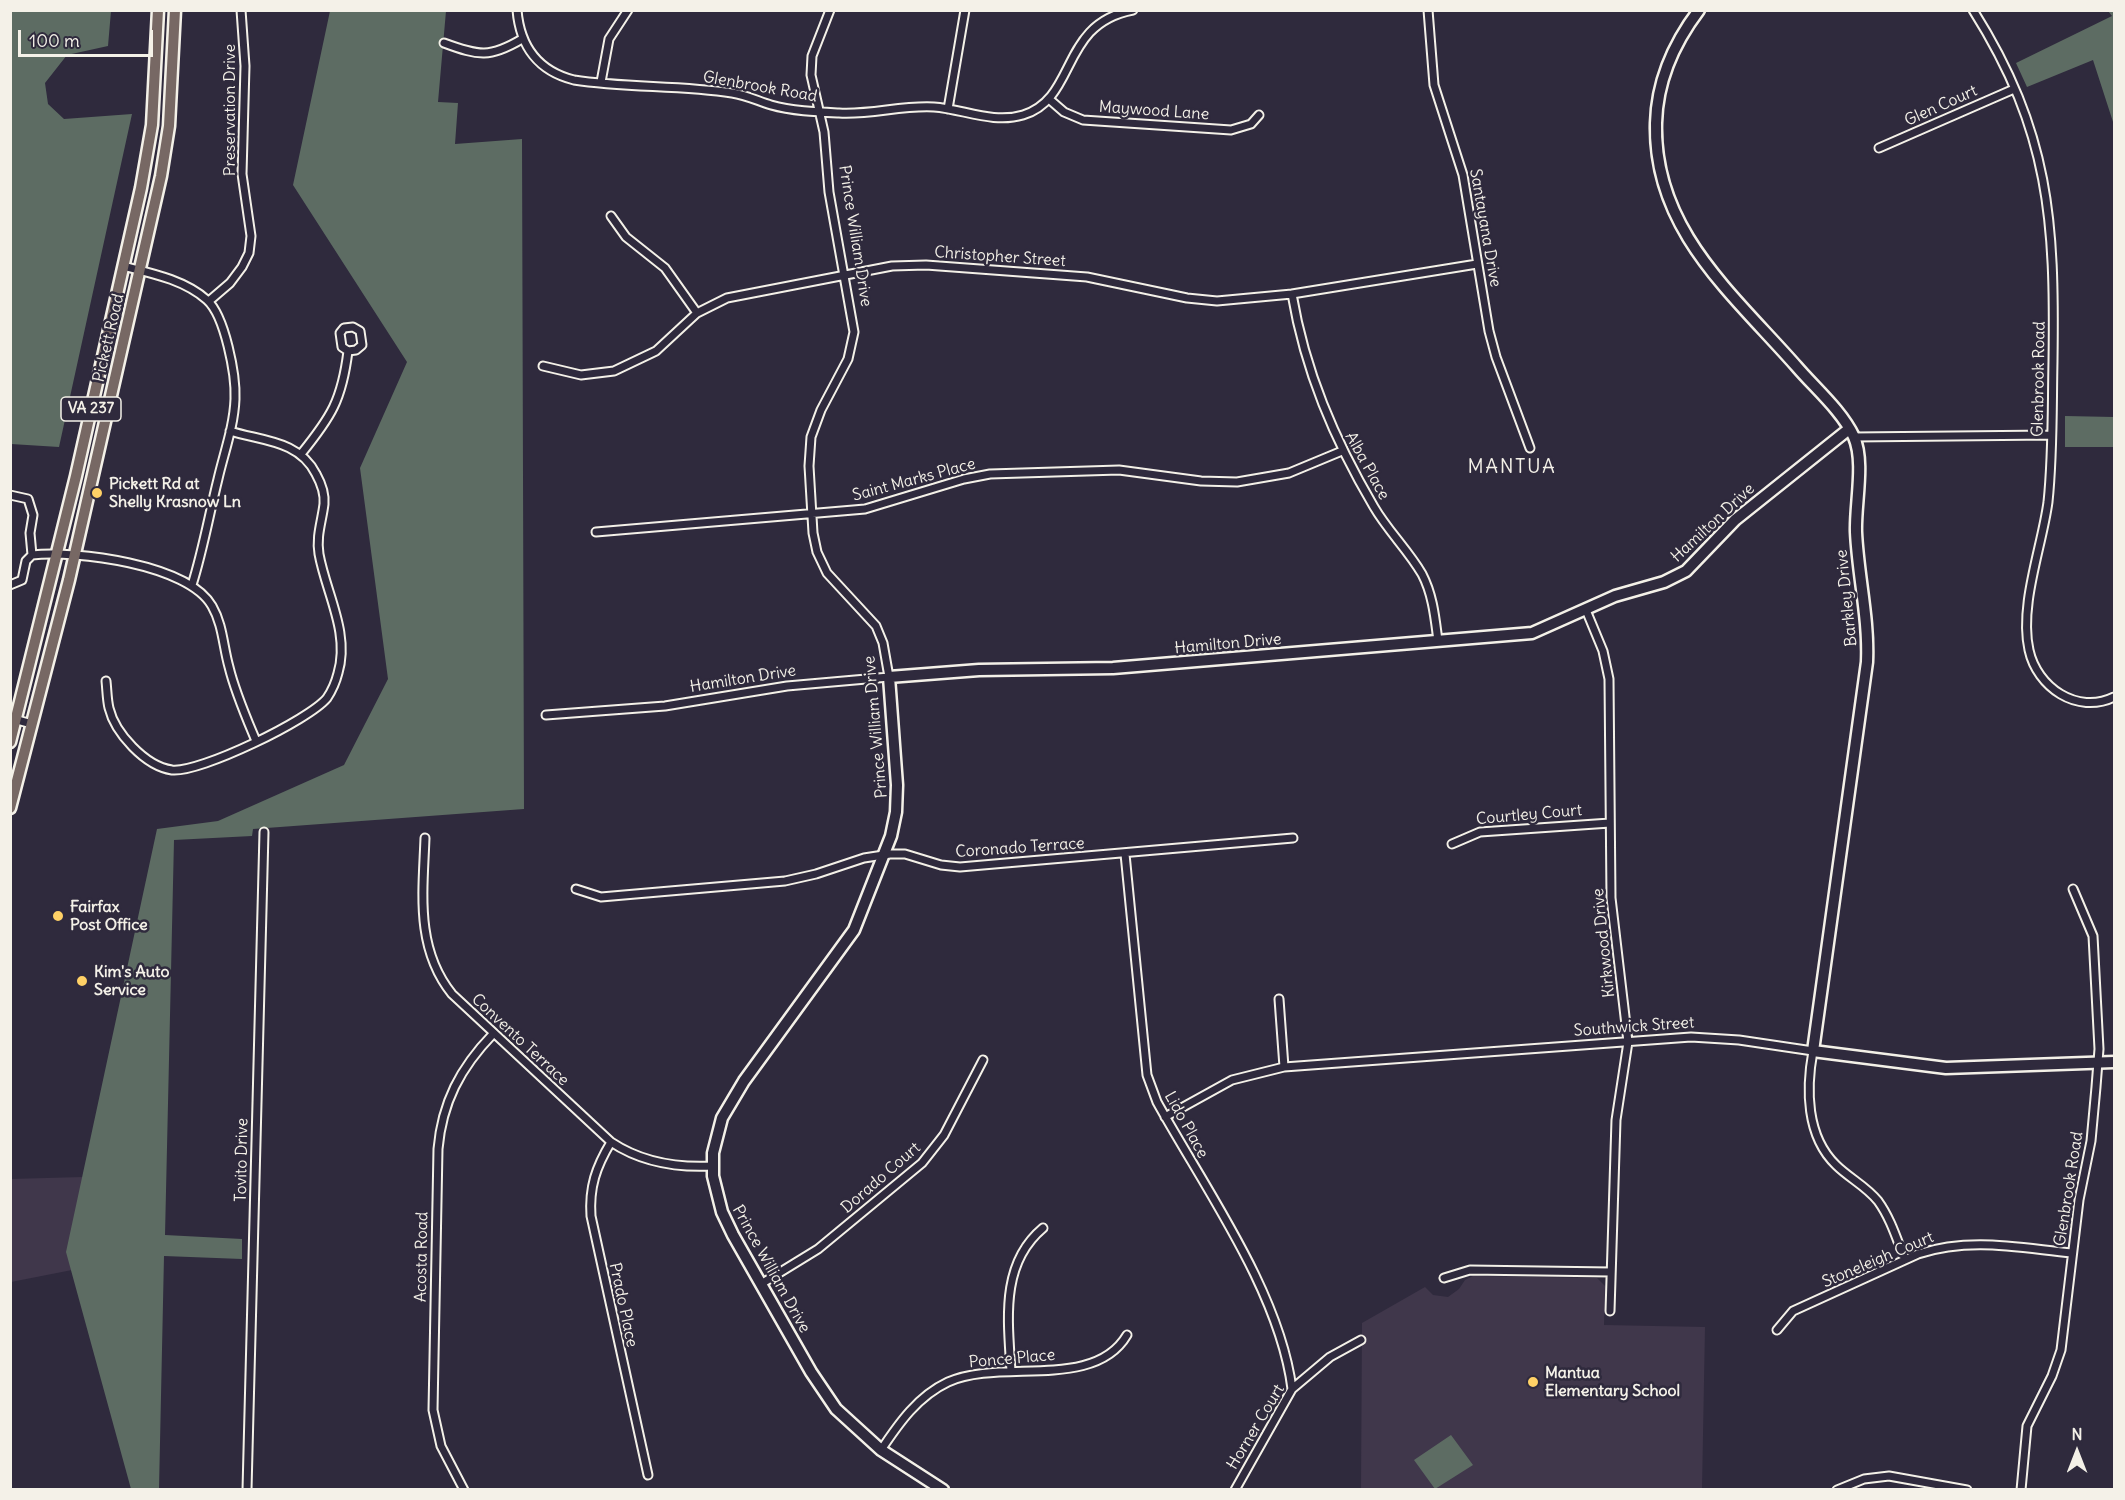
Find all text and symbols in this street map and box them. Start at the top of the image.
scale bar [21,18,156,56]
text: 100 m [29,29,80,52]
street label: Preservation Drive [220,44,240,176]
street label: Glenbrook Road [701,67,819,107]
street label: Glen Court [1902,81,1980,131]
street label: Maywood Lane [1098,98,1210,124]
street label: Prince William Drive [834,164,876,308]
street label: Santayana Drive [1465,167,1505,289]
street label: Christopher Street [934,243,1066,271]
street label: Pickett Road [90,292,128,384]
street label: Glenbrook Road [2028,321,2050,437]
road number: VA 237 [61,397,121,421]
street label: Alba Place [1341,429,1393,503]
street label: Saint Marks Place [850,454,978,506]
district label: MANTUA [1468,455,1556,479]
place label: Pickett Rd at Shelly Krasnow Ln [109,474,241,512]
street label: Hamilton Drive [1667,479,1759,567]
marker: Pickett Rd at Shelly Krasnow Ln [90,486,104,500]
street label: Barkley Drive [1832,549,1862,647]
street label: Hamilton Drive [1174,630,1282,658]
street label: Prince William Drive [860,655,892,799]
street label: Hamilton Drive [689,661,797,697]
street label: Courtley Court [1475,801,1583,829]
street label: Coronado Terrace [955,834,1085,862]
street label: Kirkwood Drive [1589,887,1619,999]
place label: Fairfax Post Office [70,897,148,935]
marker: Fairfax Post Office [51,909,65,923]
place label: Kim's Auto Service [94,962,169,1000]
marker: Kim's Auto Service [75,974,89,988]
street label: Convento Terrace [467,990,573,1090]
street label: Southwick Street [1573,1013,1695,1041]
street label: Lido Place [1160,1088,1212,1162]
street label: Tovito Drive [232,1118,252,1202]
street label: Glenbrook Road [2050,1130,2088,1248]
street label: Dorado Court [837,1138,925,1218]
street label: Prince William Drive [728,1202,814,1336]
street label: Acosta Road [412,1212,432,1302]
street label: Stoneleigh Court [1819,1228,1937,1292]
street label: Prado Place [605,1261,641,1349]
street label: Ponce Place [968,1346,1056,1372]
place label: Mantua Elementary School [1545,1363,1680,1401]
marker: Mantua Elementary School [1526,1375,1540,1389]
street label: Horner Court [1223,1381,1289,1473]
north arrow [2047,1422,2107,1482]
text: N [2071,1424,2083,1444]

